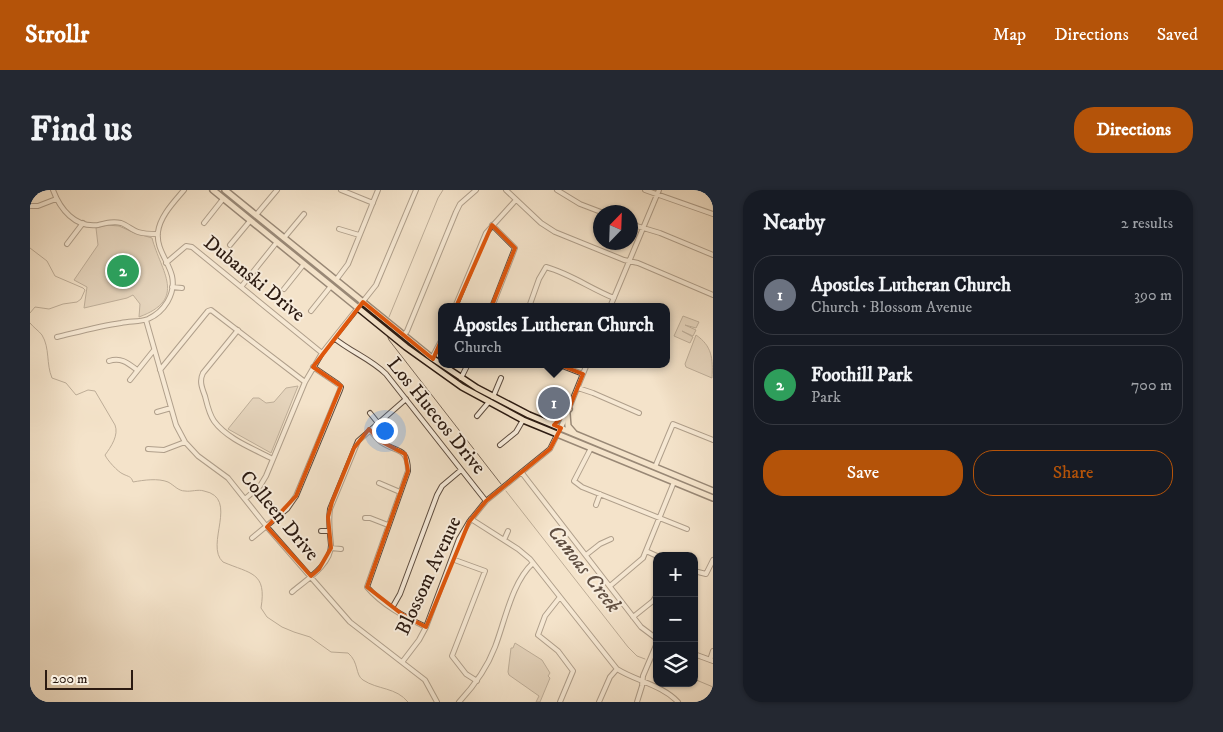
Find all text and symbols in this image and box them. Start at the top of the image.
text: Strollr [25,20,89,50]
text: Map [993,24,1026,46]
text: Directions [1054,24,1129,46]
text: Saved [1157,24,1198,46]
button: Directions [1074,107,1193,153]
text: Find us [30,108,132,152]
north arrow [593,205,638,250]
text: Nearby [763,210,825,236]
text: 2 results [1121,213,1173,233]
street label: Dubanski Drive [198,230,310,328]
pin: 2 [107,252,139,290]
text: Apostles Lutheran Church [811,274,1011,297]
text: 1 [777,285,783,305]
text: 390 m [1134,285,1172,305]
text: Church · Blossom Avenue [811,297,972,317]
popup [438,303,670,368]
text: Apostles Lutheran Church [454,314,654,337]
text: Church [454,337,502,357]
street label: Los Huecos Drive [381,352,491,480]
text: Foothill Park [811,364,912,387]
text: 2 [776,375,784,395]
text: 700 m [1131,375,1172,395]
pin: 1 [538,384,570,422]
text: Park [811,387,841,407]
your location [372,418,398,444]
button: Save [763,450,963,496]
button: Share [973,450,1173,496]
street label: Colleen Drive [234,466,324,566]
street label: Blossom Avenue [391,513,467,639]
water label: Canoas Creek [542,520,627,618]
map controls [653,552,698,687]
button: + [653,552,698,597]
button: − [653,597,698,642]
button: layers [653,642,698,687]
scale bar [45,667,132,690]
text: 200 m [52,670,87,688]

